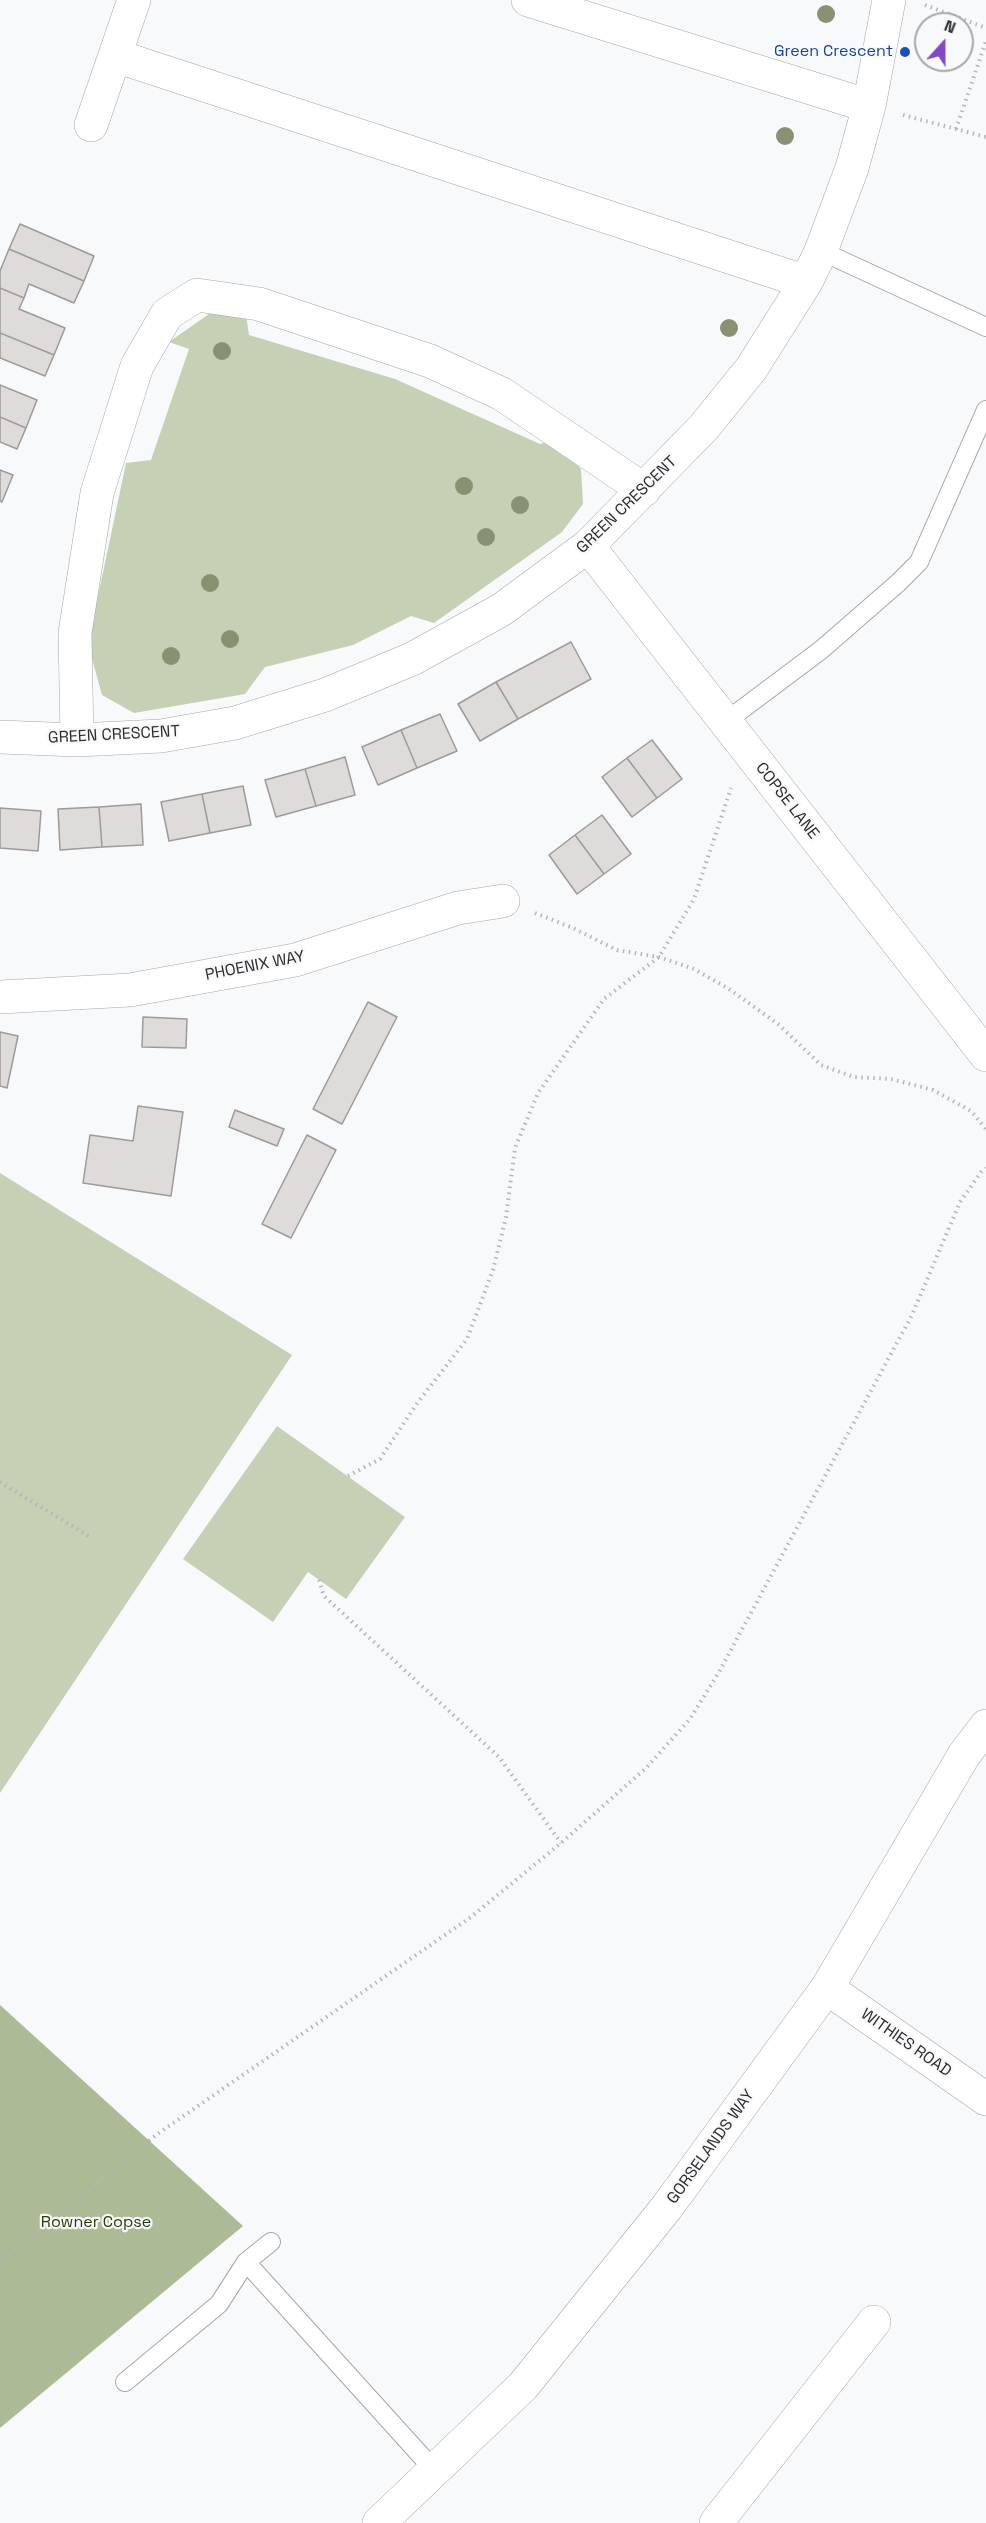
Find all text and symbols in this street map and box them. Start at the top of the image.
north arrow [914,12,974,72]
text: N [941,15,959,38]
place label: Green Crescent [774,42,893,62]
marker: Green Crescent [898,45,912,59]
street label: GREEN CRESCENT [573,452,681,558]
street label: GREEN CRESCENT [48,722,180,748]
street label: COPSE LANE [751,759,823,843]
street label: PHOENIX WAY [204,947,306,985]
street label: WITHIES ROAD [857,2005,955,2081]
street label: GORSELANDS WAY [663,2086,759,2208]
park label: Rowner Copse [41,2213,151,2233]

